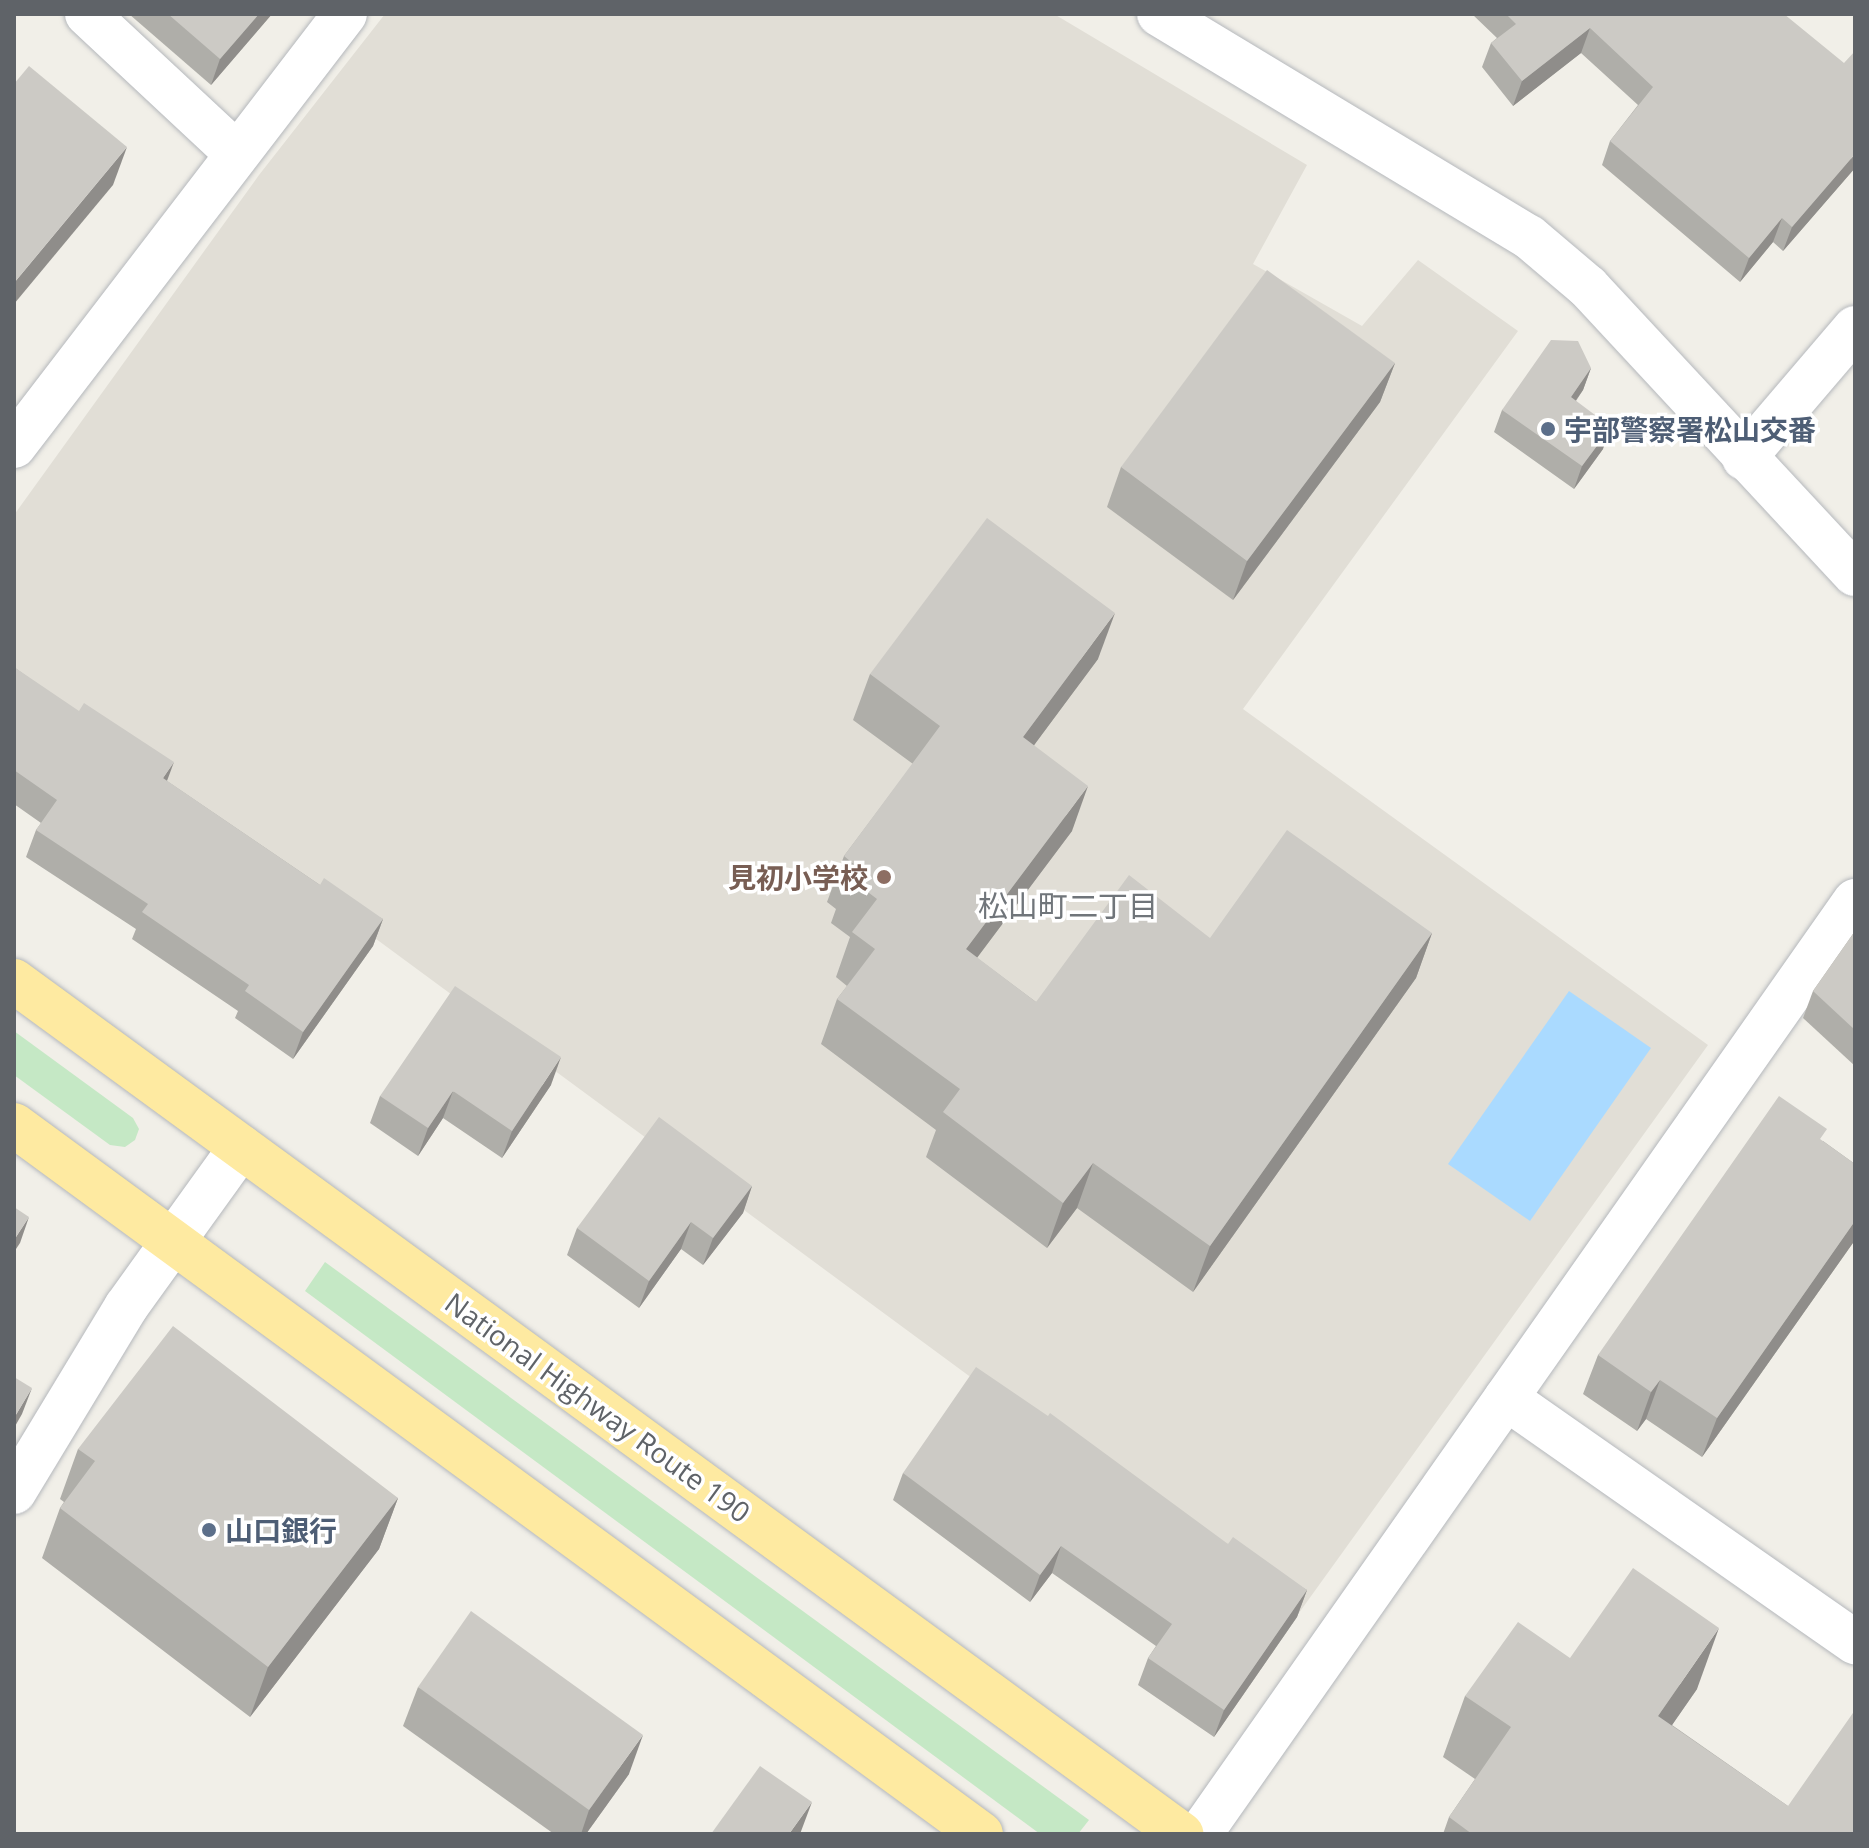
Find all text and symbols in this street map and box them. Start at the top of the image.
place label: 宇部警察署松山交番 [1564,412,1816,446]
marker: 宇部警察署松山交番 [1539,420,1557,438]
place label: 見初小学校 [728,860,868,894]
marker: 見初小学校 [875,868,893,886]
district label: 松山町二丁目 [978,888,1158,924]
street label: National Highway Route 190 [439,1285,757,1529]
place label: 山口銀行 [225,1513,337,1547]
marker: 山口銀行 [200,1521,218,1539]

